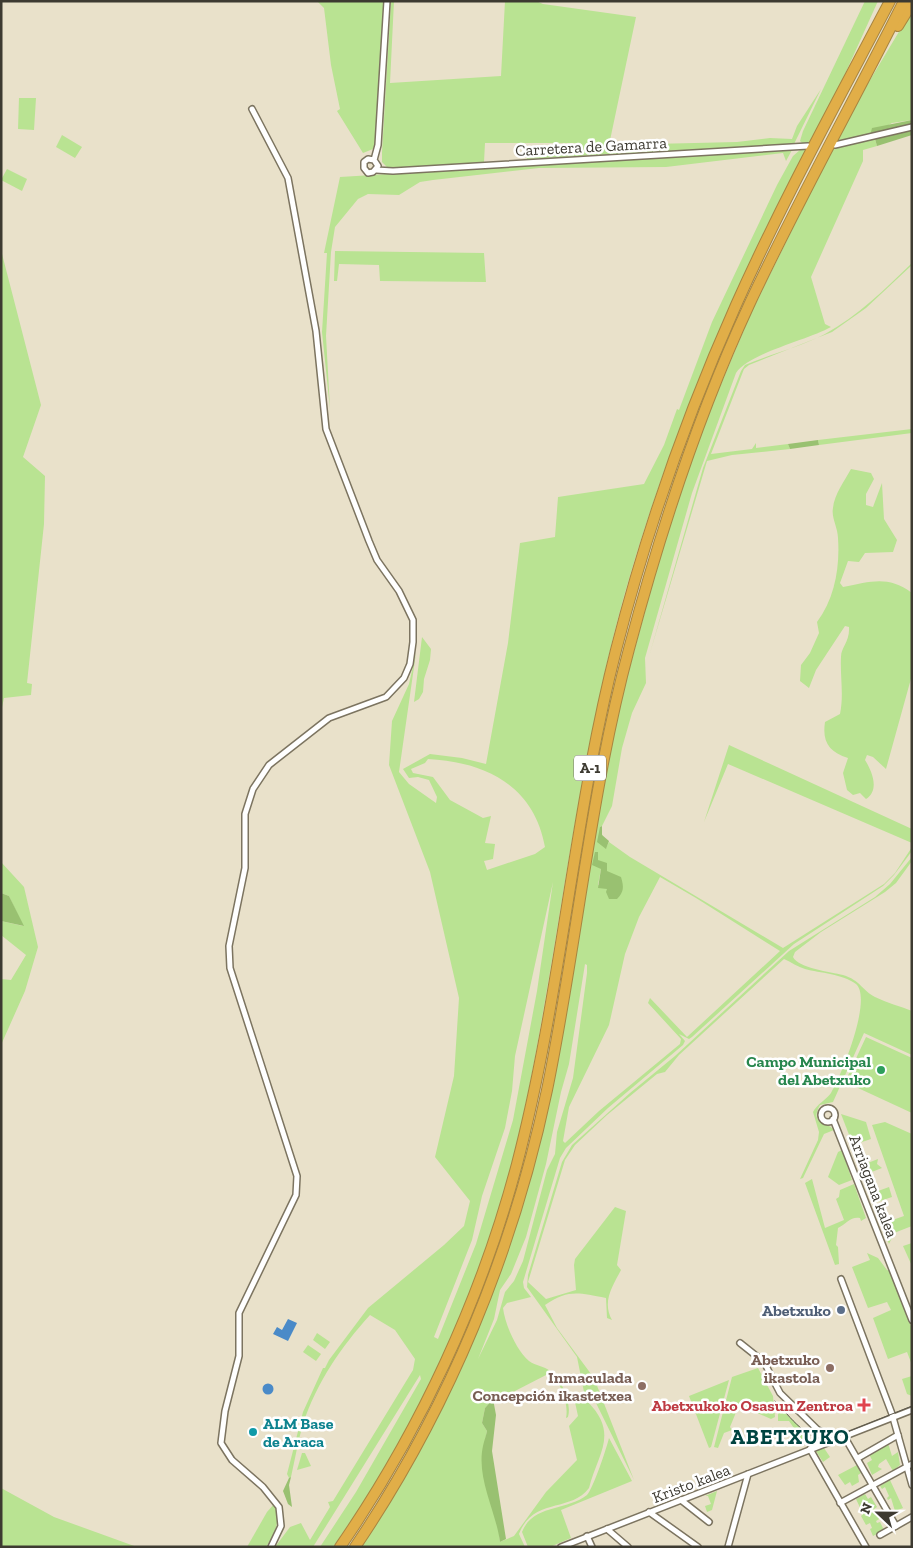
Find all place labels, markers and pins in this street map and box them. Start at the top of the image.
place label: Campo Municipal del Abetxuko [746,1052,872,1089]
marker: Campo Municipal del Abetxuko [875,1064,887,1076]
place label: Abetxuko [762,1301,832,1320]
marker: Abetxuko [835,1304,847,1316]
place label: Abetxuko ikastola [751,1350,821,1387]
marker: Abetxuko ikastola [824,1362,836,1374]
place label: Inmaculada Concepción ikastetxea [472,1368,632,1405]
marker: Inmaculada Concepción ikastetxea [636,1380,648,1392]
place label: Abetxukoko Osasun Zentroa [651,1396,853,1415]
marker: Abetxukoko Osasun Zentroa [857,1398,871,1412]
place label: ALM Base de Araca [263,1414,334,1451]
marker: ALM Base de Araca [247,1426,259,1438]

